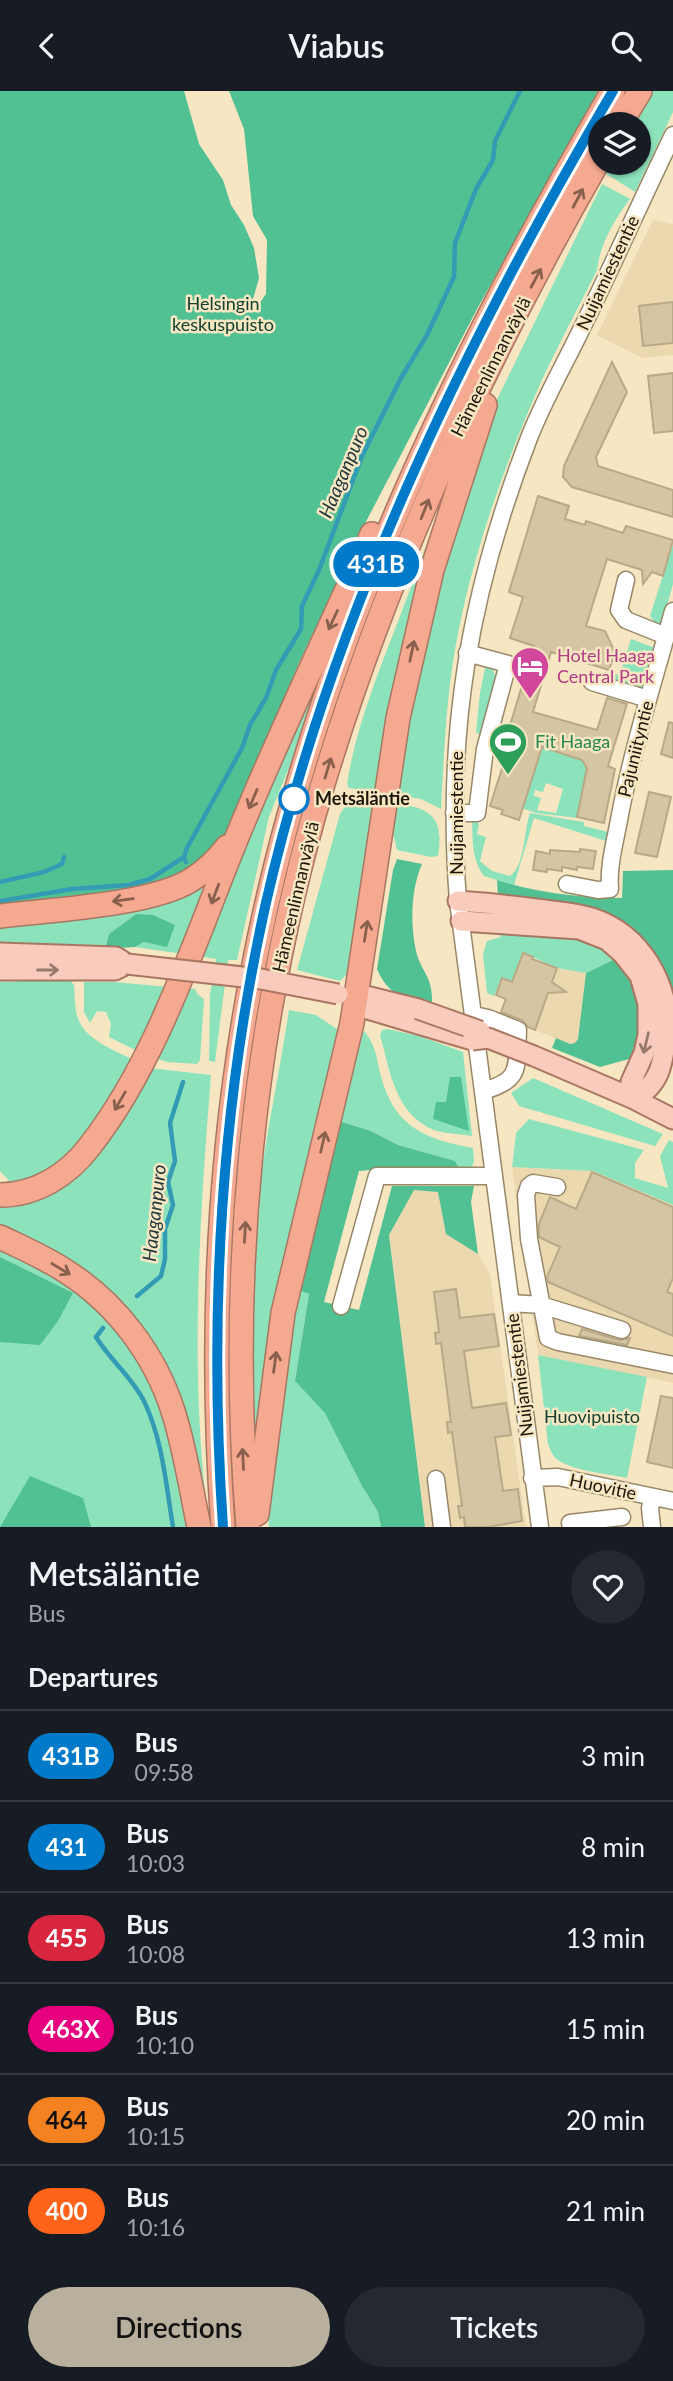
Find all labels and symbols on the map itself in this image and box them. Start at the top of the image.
one-way arrow [572,188,586,209]
street label: Nuijamiestentie [571,212,643,333]
one-way arrow [529,269,543,289]
park label: Helsingin keskuspuisto [172,292,274,335]
street label: Hämeenlinnanväylä [445,293,535,440]
water label: Haaganpuro [313,422,372,521]
one-way arrow [419,498,432,520]
line badge: 431B [327,541,425,587]
one-way arrow [326,609,339,630]
one-way arrow [406,640,420,663]
place label: Hotel Haaga Central Park [557,644,655,687]
hotel icon: Hotel Haaga Central Park [509,645,551,700]
street label: Pajuniityntie [612,698,658,799]
sports icon: Fit Haaga [487,721,529,776]
place label: Fit Haaga [535,730,610,752]
street label: Nuijamiestentie [445,751,467,875]
one-way arrow [323,757,336,779]
marker: Metsäläntie [279,784,309,814]
place label: Metsäläntie [315,787,410,809]
one-way arrow [246,788,259,809]
street label: Hämeenlinnanväylä [267,819,323,974]
one-way arrow [207,883,220,905]
one-way arrow [112,894,134,907]
one-way arrow [360,920,373,943]
one-way arrow [36,963,59,976]
one-way arrow [638,1031,652,1054]
one-way arrow [113,1090,126,1111]
one-way arrow [316,1131,330,1154]
water label: Haaganpuro [137,1163,170,1263]
one-way arrow [238,1220,251,1243]
one-way arrow [50,1262,70,1276]
street label: Nuijamiestentie [501,1312,537,1438]
one-way arrow [269,1351,282,1374]
park label: Huovipuisto [544,1405,640,1427]
one-way arrow [237,1448,250,1471]
street label: Huovitie [568,1468,639,1504]

